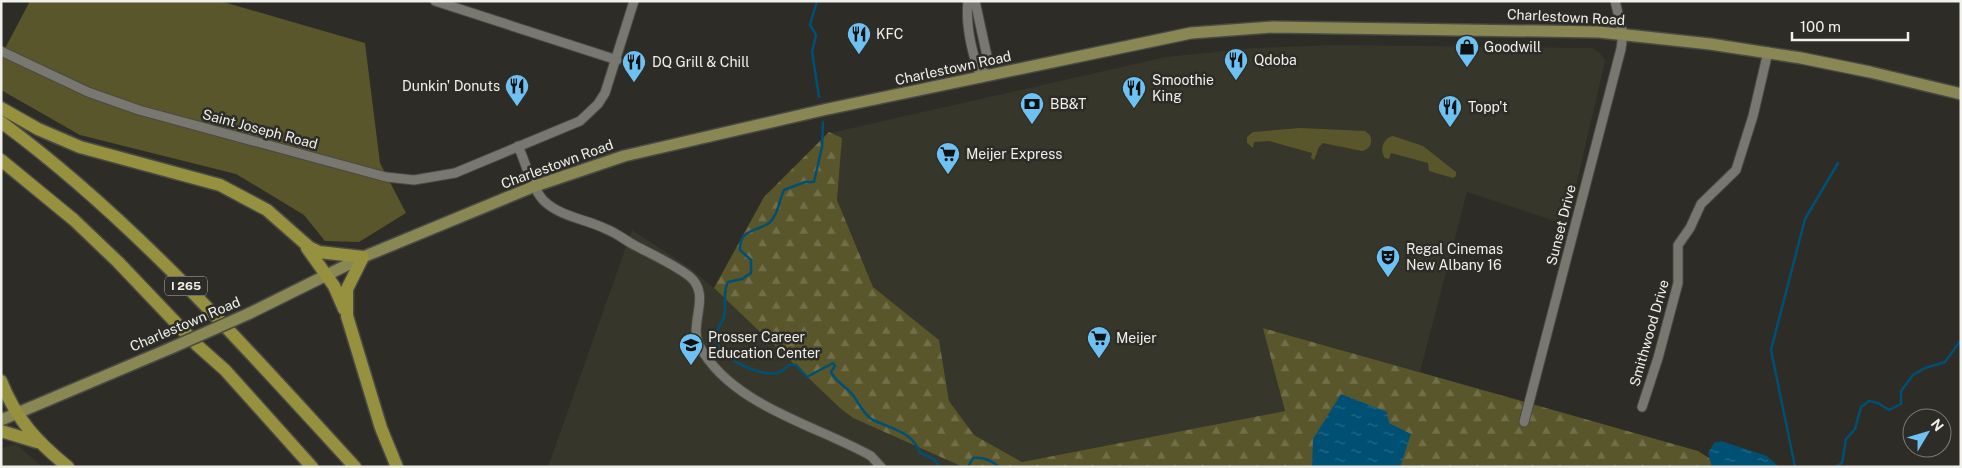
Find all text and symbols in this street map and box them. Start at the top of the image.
street label: Charlestown Road [1507,6,1625,28]
scale bar [1792,10,1908,42]
text: 100 m [1800,18,1841,35]
restaurant icon: KFC [846,21,872,55]
place label: KFC [876,26,904,42]
shop icon: Goodwill [1454,34,1480,68]
place label: Goodwill [1484,39,1541,55]
restaurant icon: Qdoba [1223,47,1249,81]
street label: Charlestown Road [894,48,1012,88]
restaurant icon: DQ Grill & Chill [621,49,647,83]
place label: Qdoba [1254,52,1297,68]
place label: DQ Grill & Chill [652,54,749,70]
place label: Smoothie King [1152,72,1214,104]
restaurant icon: Dunkin' Donuts [504,73,530,107]
restaurant icon: Smoothie King [1121,75,1147,109]
place label: Dunkin' Donuts [402,78,500,94]
bank icon: BB&T [1019,91,1045,125]
restaurant icon: Topp't [1437,94,1463,128]
place label: BB&T [1050,96,1086,112]
place label: Topp't [1468,99,1508,115]
street label: Saint Joseph Road [201,106,319,152]
street label: Charlestown Road [499,136,615,192]
supermarket icon: Meijer Express [935,141,961,175]
place label: Meijer Express [966,146,1062,162]
street label: Sunset Drive [1543,183,1579,267]
place label: Regal Cinemas New Albany 16 [1406,241,1503,273]
theatre icon: Regal Cinemas New Albany 16 [1375,244,1401,278]
road number: I 265 [165,276,207,296]
street label: Smithwood Drive [1626,278,1672,388]
street label: Charlestown Road [127,294,243,354]
supermarket icon: Meijer [1086,325,1112,359]
place label: Prosser Career Education Center [708,329,820,361]
place label: Meijer [1116,330,1157,346]
school or university icon: Prosser Career Education Center [678,332,704,366]
north arrow [1902,408,1952,458]
text: N [1928,416,1947,434]

